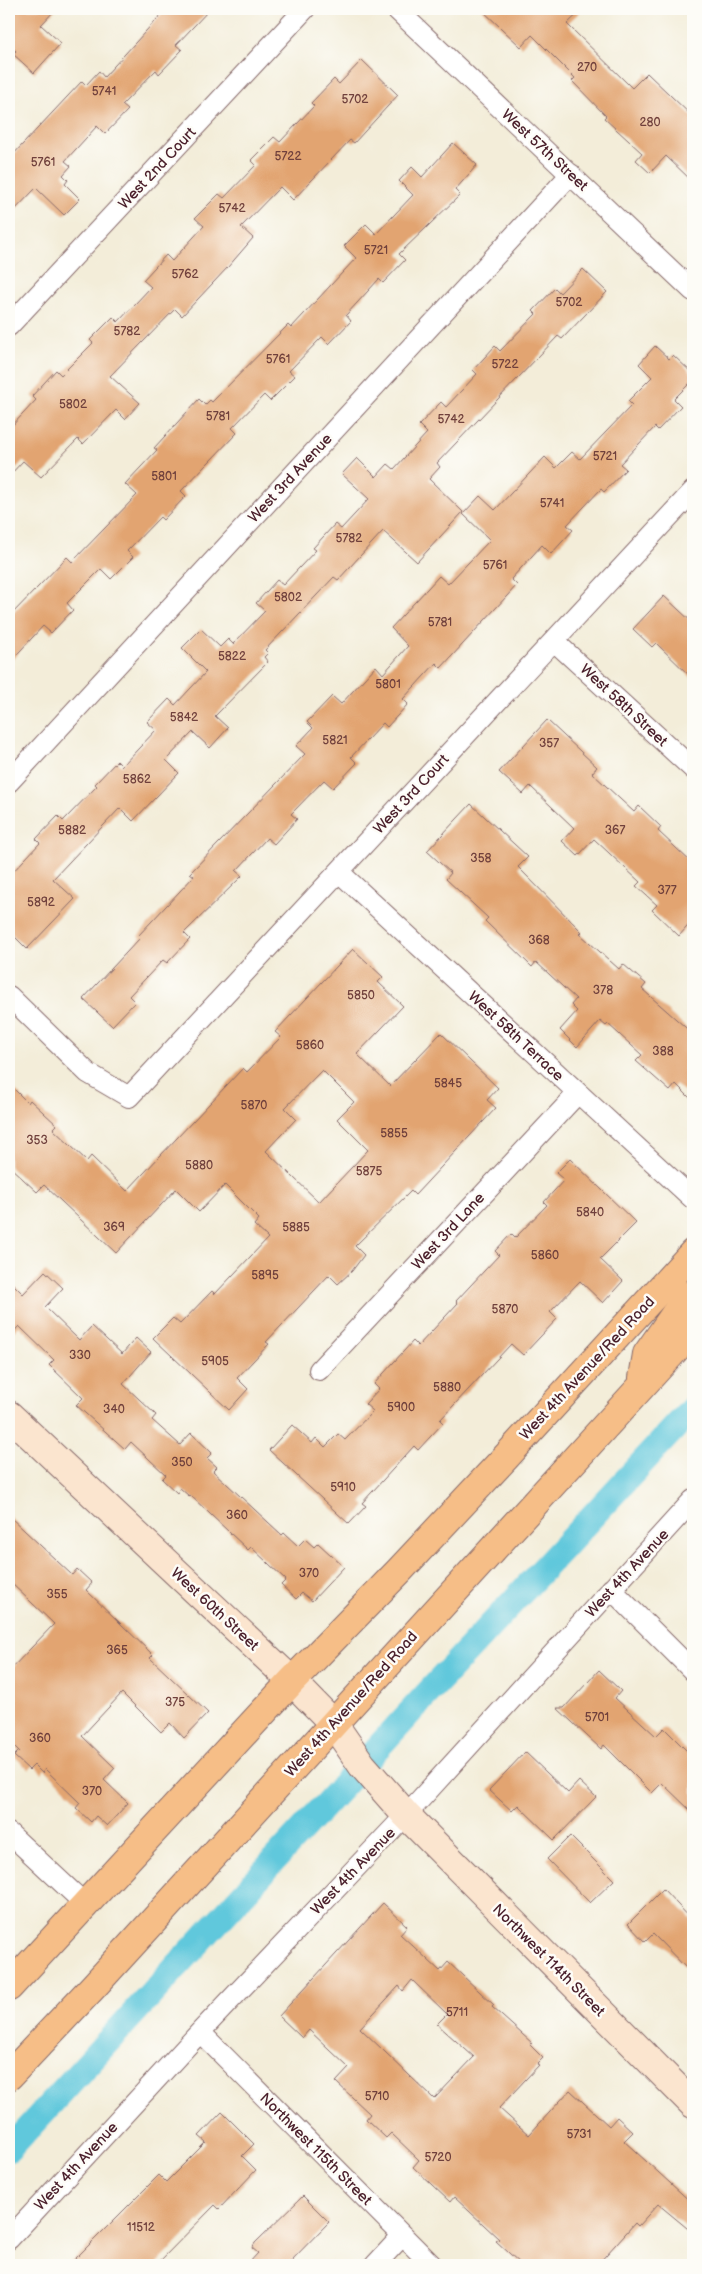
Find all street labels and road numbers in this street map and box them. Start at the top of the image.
street label: West 57th Street [497,105,592,196]
street label: West 2nd Court [114,123,200,213]
street label: West 3rd Avenue [244,430,337,527]
street label: West 58th Street [576,660,672,751]
street label: West 3rd Court [370,750,453,838]
street label: West 58th Terrace [464,987,568,1086]
street label: West 3rd Lane [408,1189,489,1274]
street label: West 4th Avenue/Red Road [516,1293,659,1444]
street label: West 4th Avenue [581,1525,673,1622]
street label: West 60th Street [167,1564,263,1655]
street label: West 4th Avenue/Red Road [281,1628,422,1781]
street label: West 4th Avenue [307,1824,400,1919]
street label: Northwest 114th Street [488,1900,609,2021]
street label: Northwest 115th Street [255,2089,376,2210]
street label: West 4th Avenue [30,2118,122,2215]

